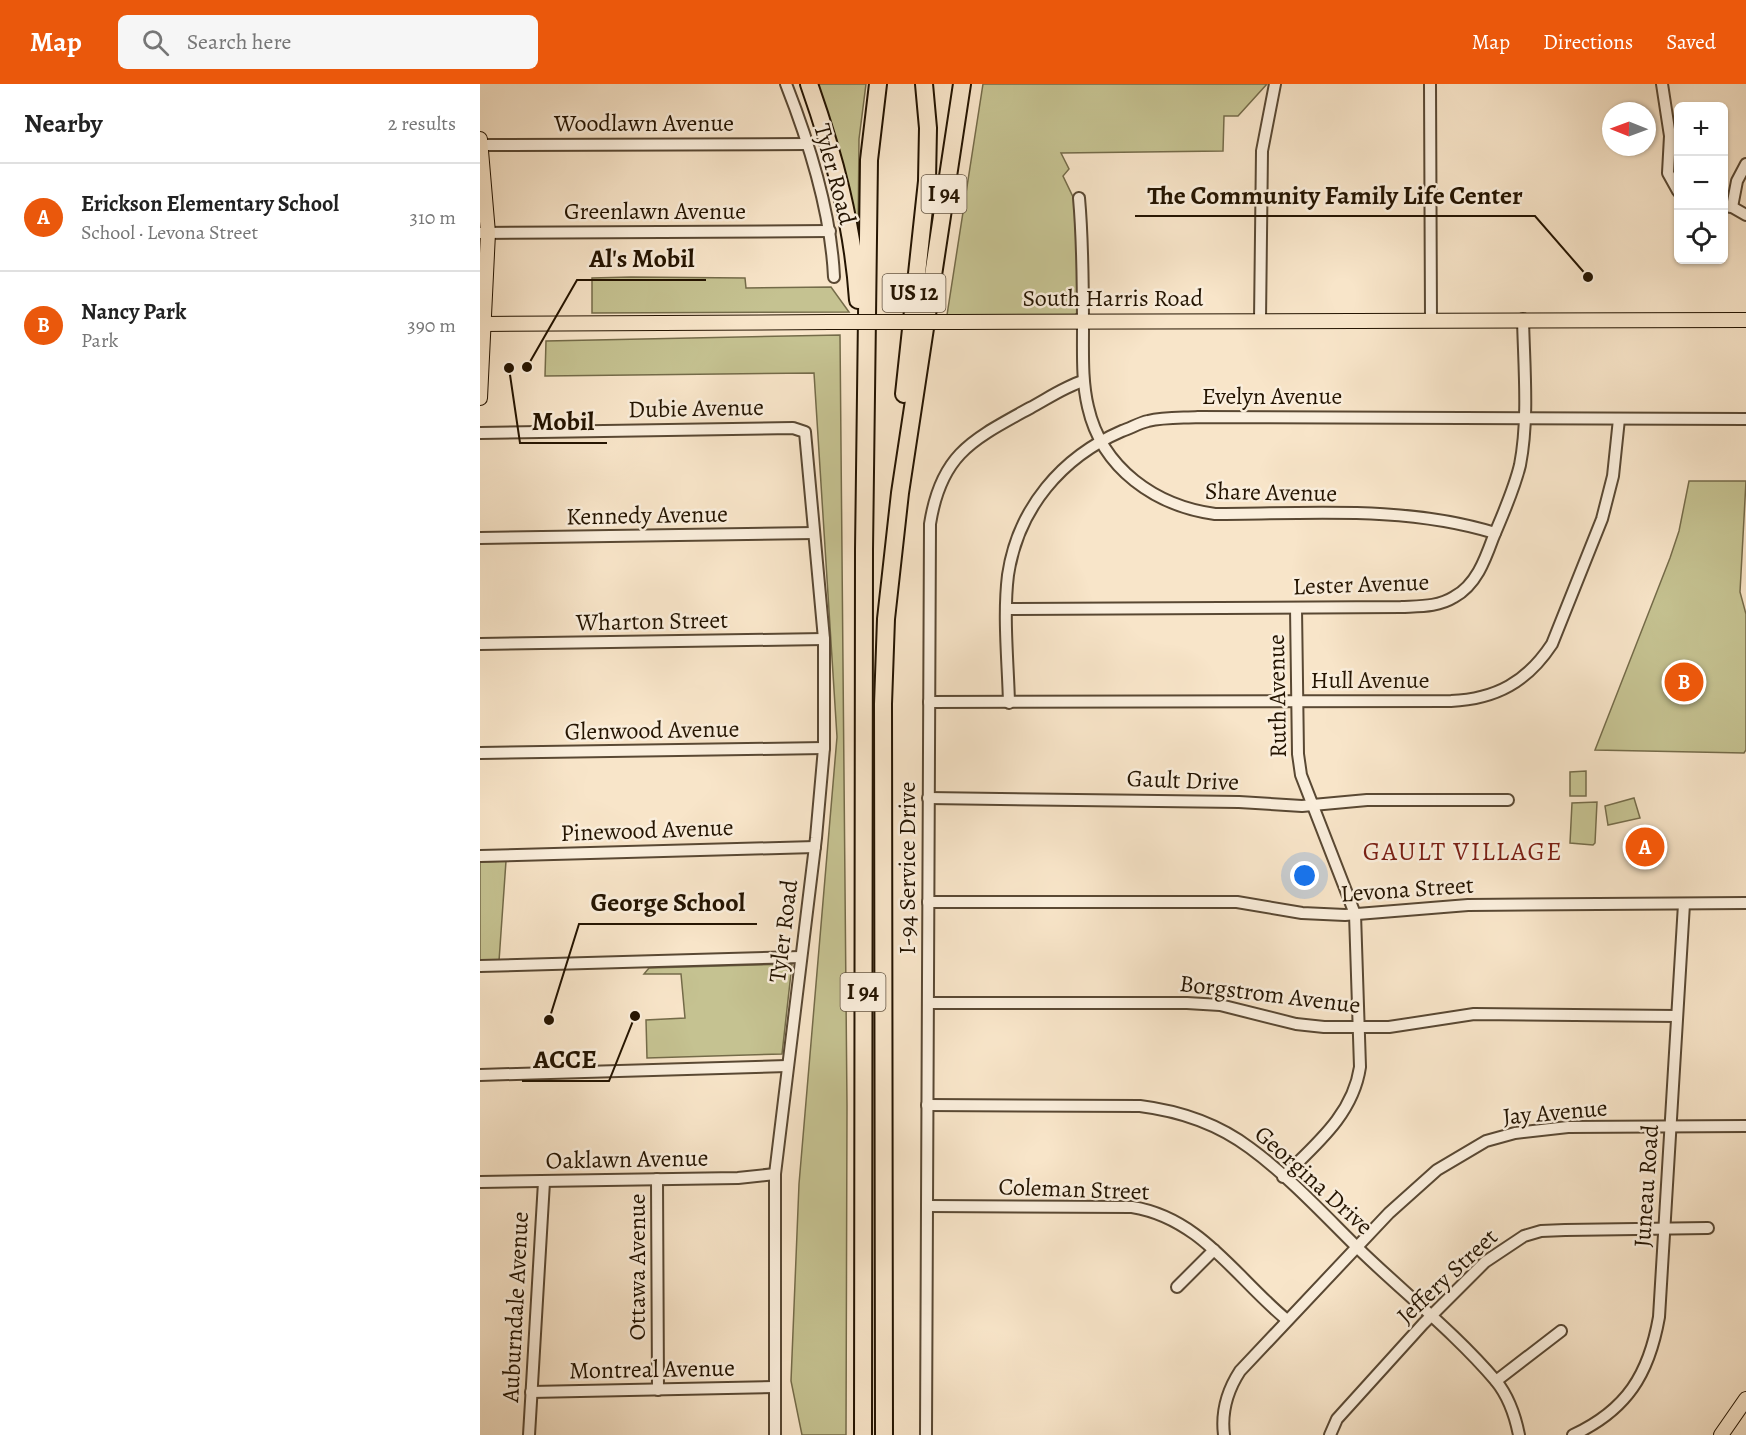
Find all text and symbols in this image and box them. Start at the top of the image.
search box [118,15,538,69]
text: Map [30,23,82,61]
icon: search [139,26,172,59]
text: Search here [187,27,291,57]
text: Map [1472,28,1510,56]
text: Directions [1543,28,1633,56]
text: Saved [1666,28,1716,56]
north arrow [1602,102,1656,156]
map controls [1674,102,1728,264]
button: + [1674,102,1728,156]
text: Nearby [24,106,103,141]
street label: Woodlawn Avenue [553,107,734,139]
text: 2 results [388,110,456,137]
street label: Tyler Road [806,120,864,228]
button: − [1674,156,1728,210]
callout: The Community Family Life Center [1135,172,1535,216]
road number: I 94 [922,175,966,213]
text: The Community Family Life Center [1147,178,1523,213]
text: Erickson Elementary School [81,189,339,219]
street label: Greenlawn Avenue [564,195,746,227]
text: A [37,204,50,231]
text: 310 m [410,204,456,231]
button: locate [1674,210,1728,264]
text: School · Levona Street [81,219,258,246]
callout: Al's Mobil [577,236,706,280]
text: Al's Mobil [588,241,695,276]
road number: US 12 [882,274,946,312]
street label: South Harris Road [1023,282,1204,314]
text: Nancy Park [81,297,186,327]
text: B [37,312,50,339]
text: 390 m [407,312,456,339]
text: Park [81,327,119,354]
street label: Evelyn Avenue [1202,380,1342,412]
street label: Dubie Avenue [628,391,764,425]
callout: Mobil [520,399,607,443]
text: Mobil [532,404,594,439]
street label: Share Avenue [1205,475,1337,509]
street label: Kennedy Avenue [566,498,728,532]
street label: Lester Avenue [1292,566,1430,602]
street label: Wharton Street [575,604,728,638]
street label: Ruth Avenue [1260,634,1294,758]
pin: B [1664,660,1704,704]
street label: Hull Avenue [1310,664,1430,696]
street label: Glenwood Avenue [564,712,740,748]
street label: Gault Drive [1126,762,1240,798]
street label: I-94 Service Drive [891,782,923,954]
street label: Pinewood Avenue [560,811,734,849]
pin: A [1626,824,1664,870]
district label: GAULT VILLAGE [1363,834,1563,869]
your location [1290,861,1319,890]
street label: Levona Street [1339,868,1475,910]
street label: Tyler Road [761,878,805,984]
callout: George School [579,880,757,924]
text: George School [591,885,746,920]
street label: Borgstrom Avenue [1178,967,1362,1021]
road number: I 94 [840,973,886,1011]
callout: ACCE [522,1037,609,1081]
text: ACCE [532,1042,597,1077]
street label: Jay Avenue [1501,1091,1609,1133]
street label: Georgina Drive [1248,1118,1380,1242]
street label: Juneau Road [1626,1123,1666,1248]
street label: Oaklawn Avenue [545,1142,709,1176]
street label: Coleman Street [998,1170,1150,1208]
street label: Ottawa Avenue [621,1193,653,1341]
street label: Auburndale Avenue [494,1211,536,1404]
street label: Jeffery Street [1390,1221,1504,1331]
street label: Montreal Avenue [569,1352,735,1386]

